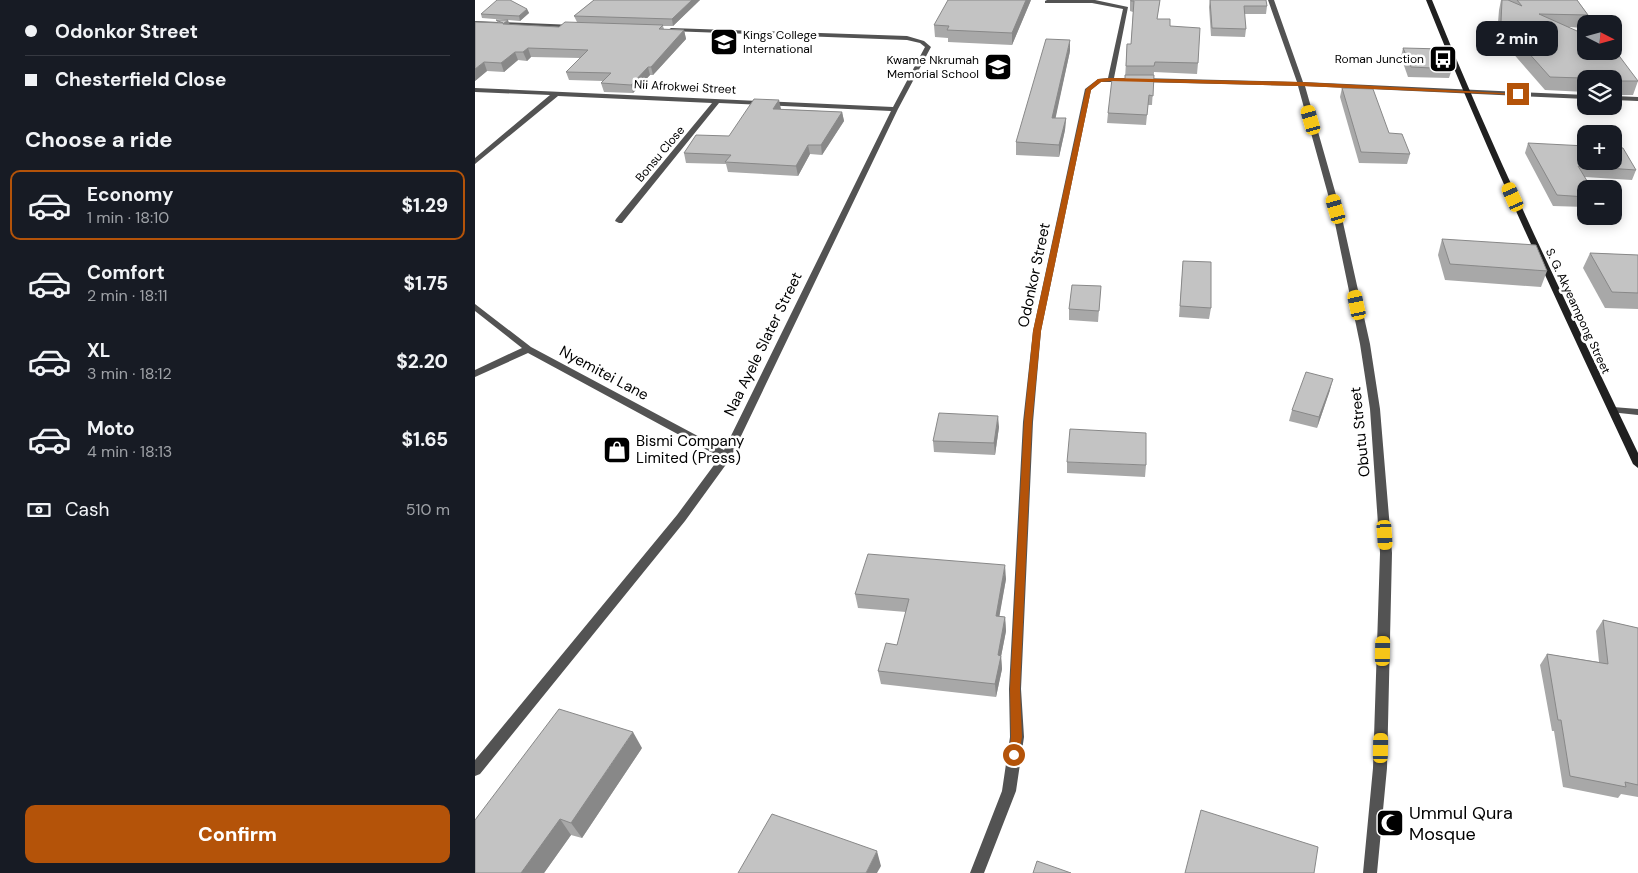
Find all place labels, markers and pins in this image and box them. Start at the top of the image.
school or university icon: Kings College International [709,27,739,57]
place label: Kings College International [743,27,817,57]
bus stop icon: Roman Junction [1428,44,1458,74]
place label: Roman Junction [1335,51,1424,67]
place label: Kwame Nkrumah Memorial School [886,52,979,82]
school or university icon: Kwame Nkrumah Memorial School [983,52,1013,82]
place label: Bismi Company Limited (Press) [636,431,745,468]
shop icon: Bismi Company Limited (Press) [602,435,632,465]
place label: Ummul Qura Mosque [1409,801,1513,846]
mosque icon: Ummul Qura Mosque [1375,808,1405,838]

